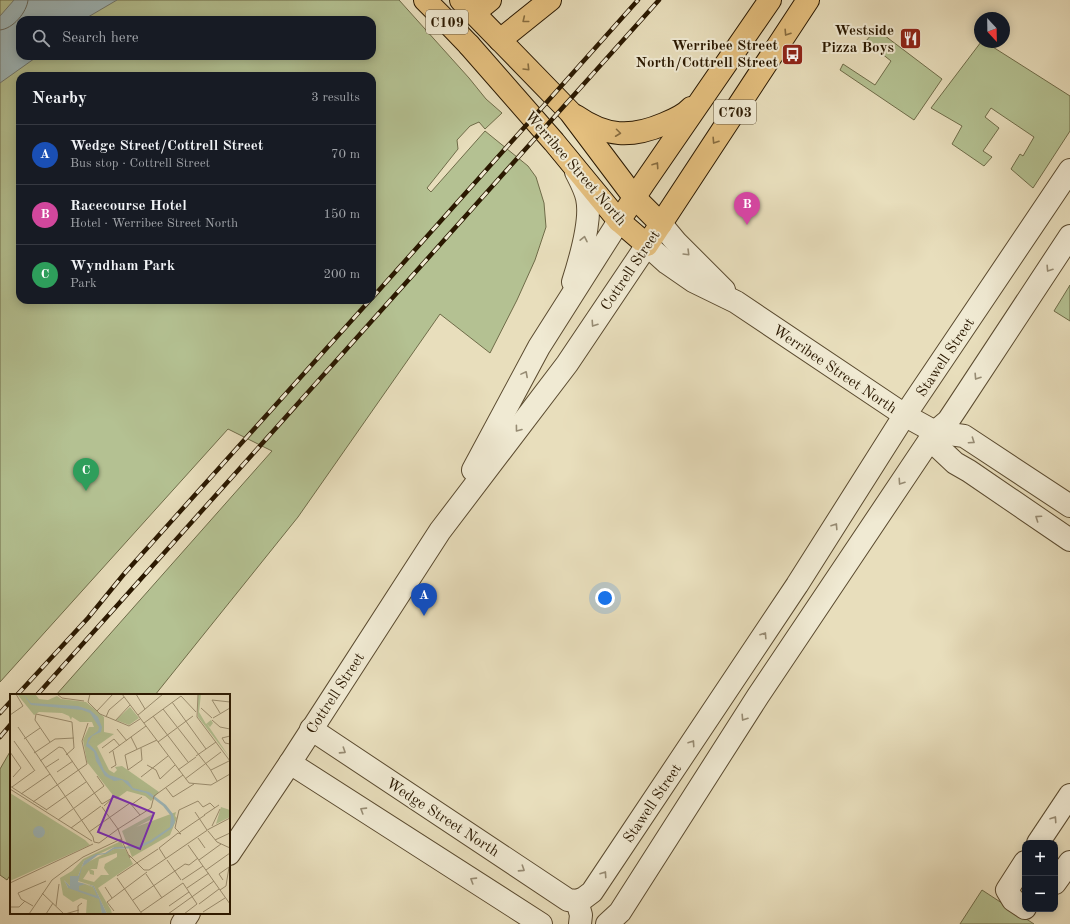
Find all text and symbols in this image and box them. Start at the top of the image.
road number: C109 [426,10,468,34]
north arrow [974,12,1010,48]
one-way arrow [523,15,530,22]
search box [16,16,376,60]
place label: Westside Pizza Boys [821,24,894,56]
restaurant icon: Westside Pizza Boys [897,26,923,52]
icon: search [30,27,52,49]
one-way arrow [785,28,792,35]
text: Search here [62,31,139,46]
place label: Werribee Street North/Cottrell Street [636,39,779,71]
bus stop icon: Werribee Street North/Cottrell Street [780,41,806,67]
one-way arrow [522,63,530,71]
text: Nearby [32,90,87,107]
text: 3 results [311,91,360,104]
road number: C703 [714,100,756,124]
street label: Werribee Street North [521,109,628,229]
one-way arrow [615,128,621,137]
one-way arrow [713,137,720,144]
text: Wedge Street/Cottrell Street [70,139,263,154]
text: A [40,148,50,161]
text: 70 m [331,148,360,161]
text: Bus stop · Cottrell Street [70,157,210,170]
one-way arrow [651,162,659,169]
pin: B [734,192,760,225]
text: Racecourse Hotel [70,199,187,214]
text: B [40,208,50,221]
text: 150 m [323,208,360,221]
text: Hotel · Werribee Street North [70,217,238,230]
street label: Cottrell Street [599,228,663,314]
one-way arrow [579,236,588,242]
one-way arrow [682,248,690,256]
text: Wyndham Park [70,259,175,274]
one-way arrow [1046,265,1053,272]
text: C [41,268,49,281]
text: 200 m [323,268,360,281]
text: Park [70,277,97,290]
street label: Stawell Street [914,316,978,400]
one-way arrow [591,320,599,327]
street label: Werribee Street North [769,323,899,417]
one-way arrow [520,370,527,378]
one-way arrow [975,373,982,380]
one-way arrow [516,424,523,431]
one-way arrow [968,436,975,444]
pin: C [73,458,99,491]
one-way arrow [898,478,906,485]
one-way arrow [1035,515,1042,523]
one-way arrow [830,523,838,530]
pin: A [411,583,437,616]
your location [595,588,615,608]
one-way arrow [760,632,767,639]
street label: Cottrell Street [305,651,368,737]
inset map [10,694,230,914]
one-way arrow [741,714,748,721]
one-way arrow [687,740,695,747]
one-way arrow [339,746,346,754]
street label: Stawell Street [621,762,685,846]
street label: Wedge Street North [383,776,501,860]
one-way arrow [360,808,367,815]
one-way arrow [1049,816,1057,823]
map controls [1022,840,1058,912]
button: + [1022,840,1058,876]
one-way arrow [518,864,525,872]
one-way arrow [599,871,607,878]
button: − [1022,876,1058,912]
one-way arrow [470,877,477,885]

